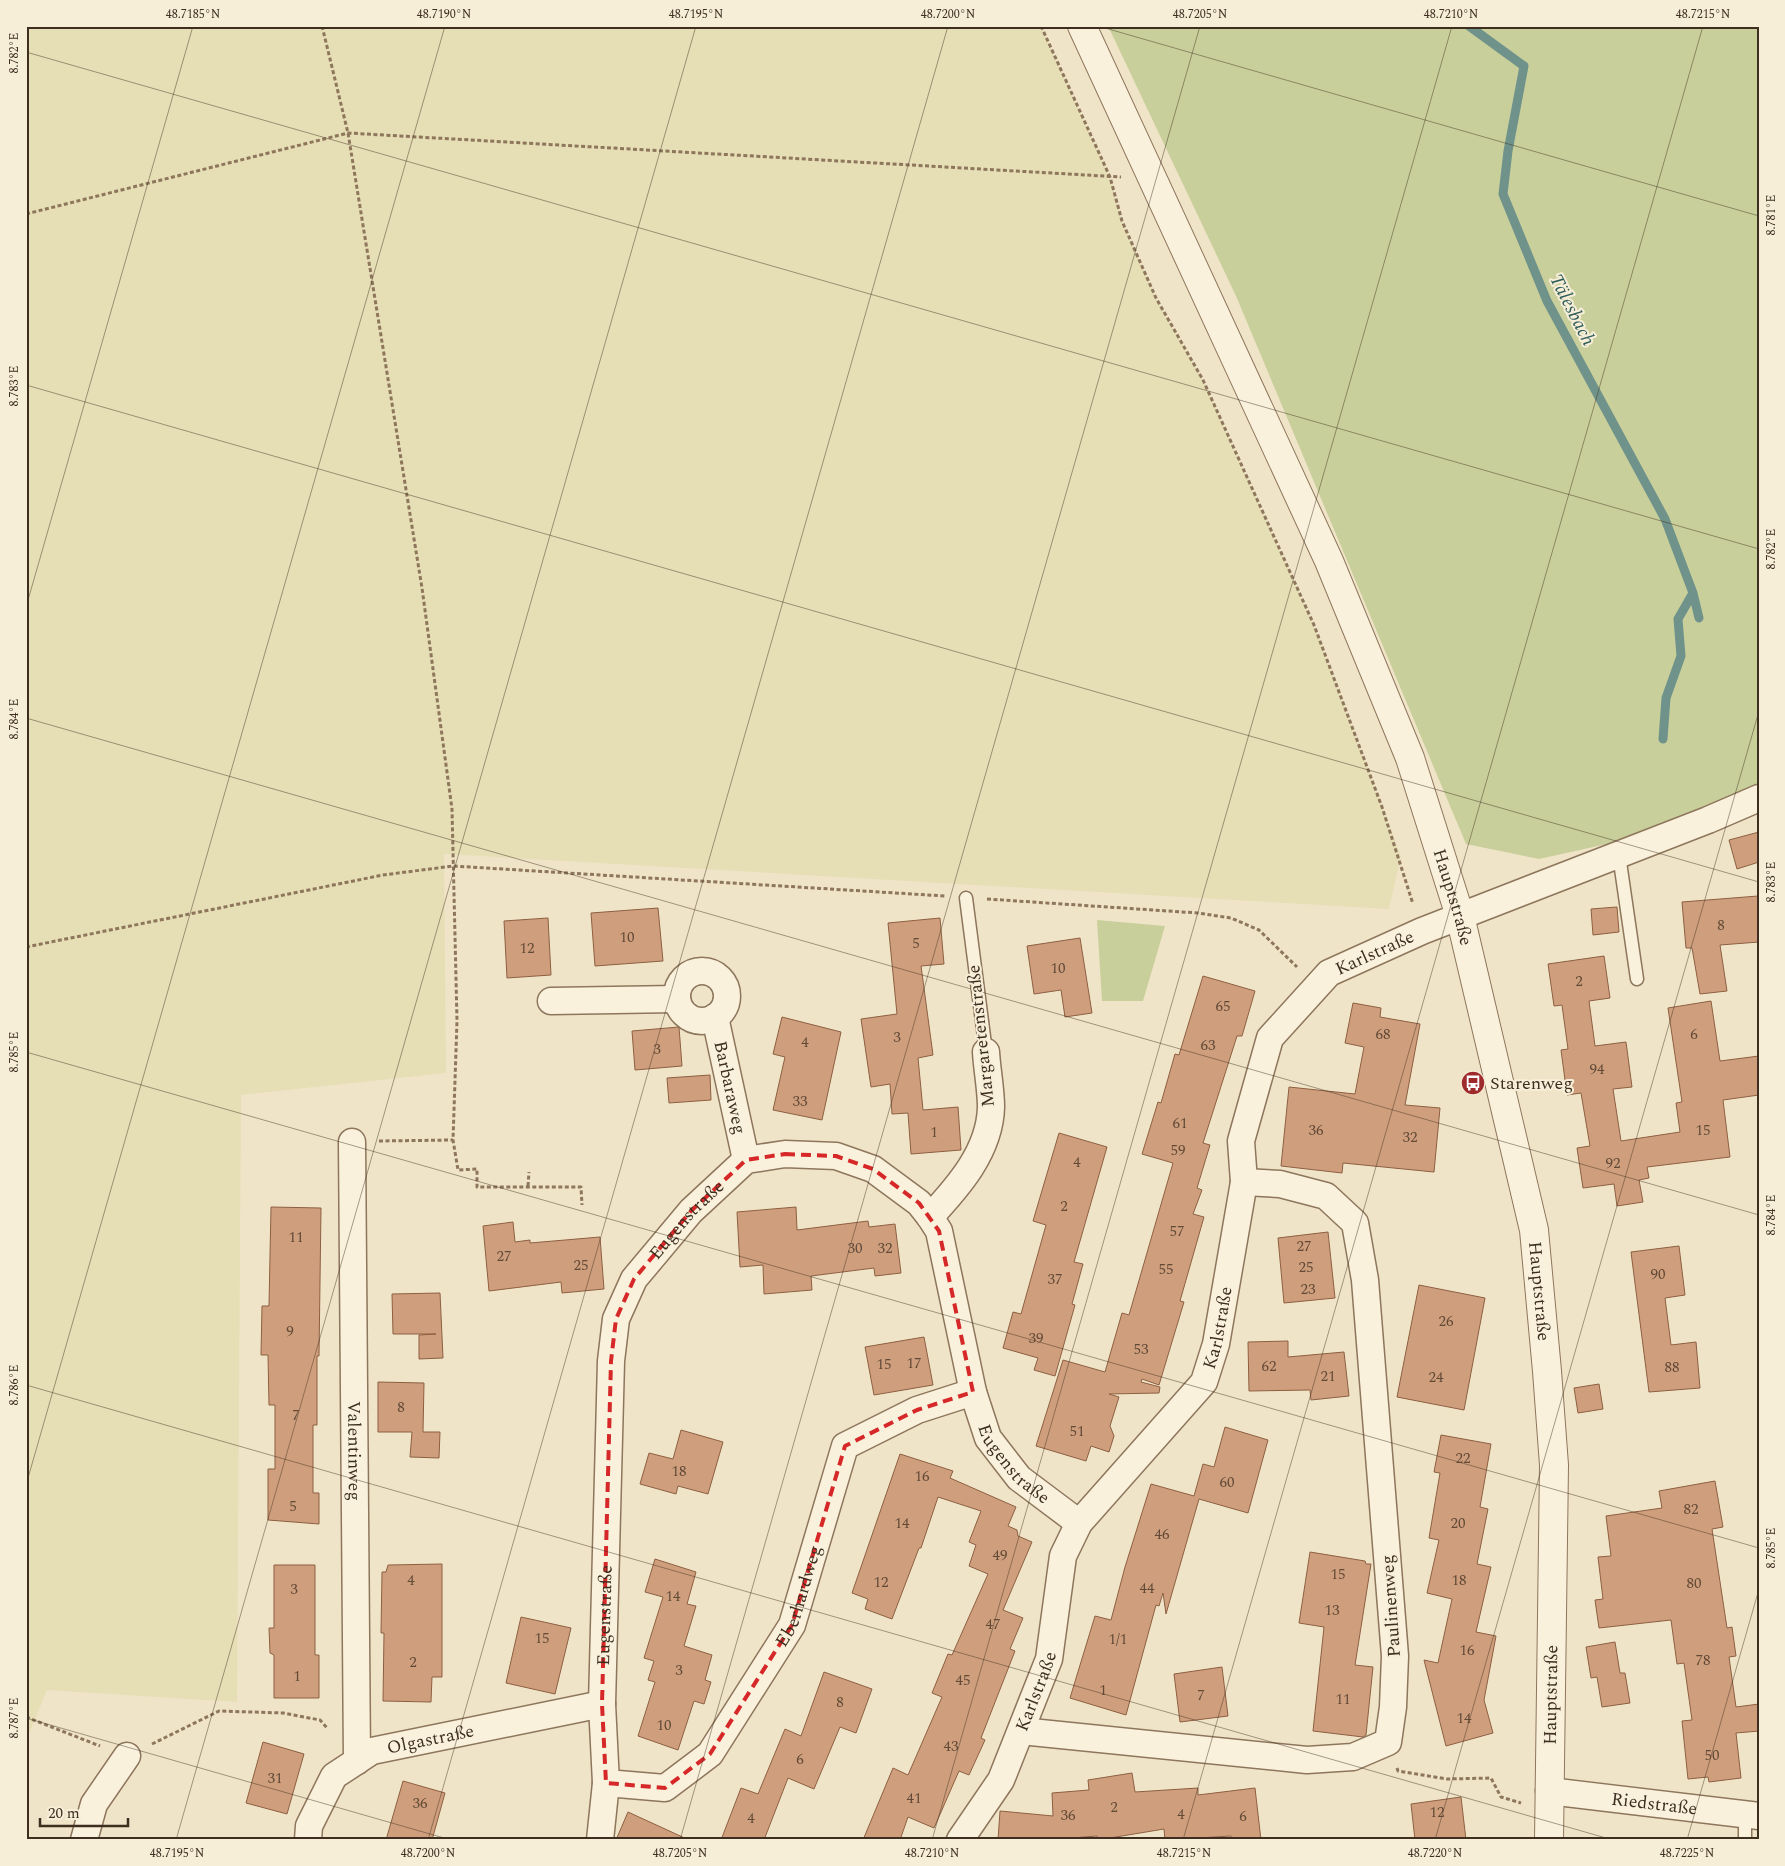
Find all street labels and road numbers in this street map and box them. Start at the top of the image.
street label: Hauptstraße [1426,845,1480,948]
street label: Karlstraße [1331,923,1418,982]
street label: Margaretenstraße [960,964,1002,1108]
street label: Barbaraweg [707,1038,754,1137]
street label: Eugenstraße [642,1173,730,1265]
street label: Hauptstraße [1522,1240,1558,1342]
street label: Karlstraße [1195,1284,1239,1372]
street label: Valentinweg [341,1401,368,1501]
street label: Eugenstraße [971,1420,1056,1510]
street label: Eberhardweg [768,1542,828,1652]
street label: Paulinenweg [1374,1554,1408,1658]
street label: Eugenstraße [590,1565,619,1666]
street label: Hauptstraße [1537,1645,1565,1745]
street label: Karlstraße [1008,1650,1063,1735]
street label: Olgastraße [384,1717,476,1761]
street label: Riedstraße [1610,1785,1699,1822]

